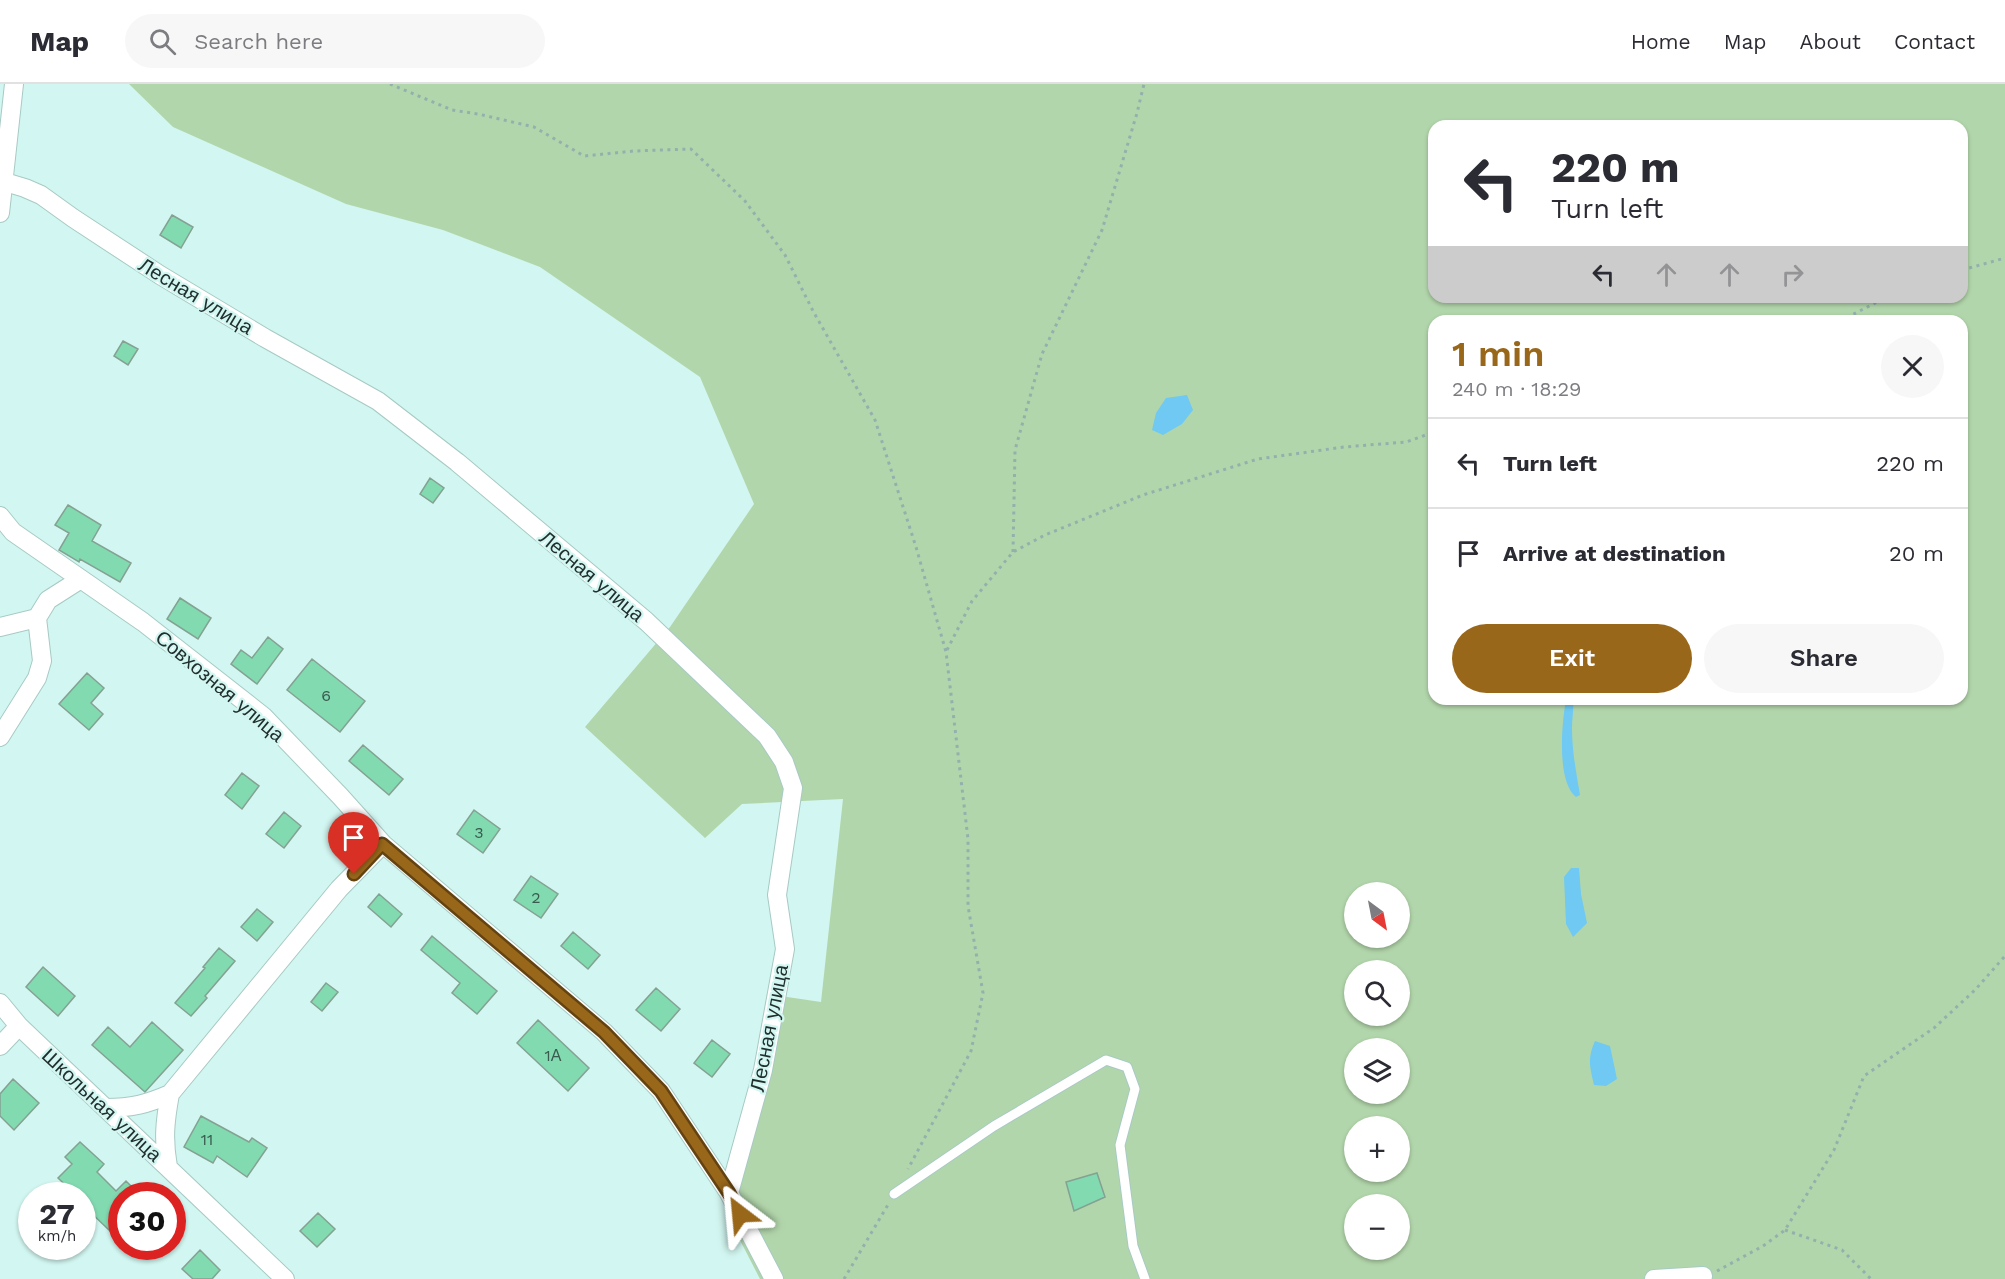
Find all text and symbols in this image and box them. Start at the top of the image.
search box [125,14,545,68]
text: Map [30,25,89,58]
icon: search [146,25,179,58]
text: Search here [194,29,323,54]
text: Home [1631,29,1691,54]
text: Map [1724,29,1767,54]
text: About [1800,29,1861,54]
text: Contact [1894,29,1975,54]
text: 220 m [1551,143,1680,192]
icon: left [1452,144,1530,222]
text: Turn left [1551,193,1663,225]
street label: Лесная улица [135,252,258,340]
icon: left [1587,258,1620,291]
icon: ahead [1650,258,1683,291]
icon: ahead [1713,258,1746,291]
icon: right [1776,258,1809,291]
text: 1 min [1452,333,1544,375]
button: close [1881,335,1944,398]
text: 240 m · 18:29 [1452,377,1581,401]
icon: left [1452,447,1485,480]
text: Turn left [1503,451,1597,476]
text: 220 m [1876,451,1944,476]
street label: Лесная улица [535,525,650,627]
icon: arrive [1452,537,1485,570]
text: Arrive at destination [1503,541,1726,566]
text: 20 m [1889,541,1944,566]
button: Exit [1452,624,1692,693]
button: Share [1704,624,1944,693]
street label: Совхозная улица [151,625,290,747]
house number: 6 [321,686,331,705]
pin [328,812,379,874]
icon: arrive [337,821,370,854]
house number: 3 [474,823,484,842]
north arrow [1344,882,1410,948]
map controls [1344,882,1410,1260]
house number: 2 [531,888,541,907]
button: search [1344,960,1410,1026]
street label: Лесная улица [745,962,793,1094]
button: layers [1344,1038,1410,1104]
street label: Школьная улица [37,1043,167,1167]
house number: 1А [545,1046,562,1065]
button: + [1344,1116,1410,1182]
house number: 11 [201,1130,213,1149]
speed limit sign: 30 [108,1182,186,1260]
position arrow [708,1182,772,1246]
button: − [1344,1194,1410,1260]
text: 27 [39,1196,75,1231]
text: km/h [38,1227,76,1245]

